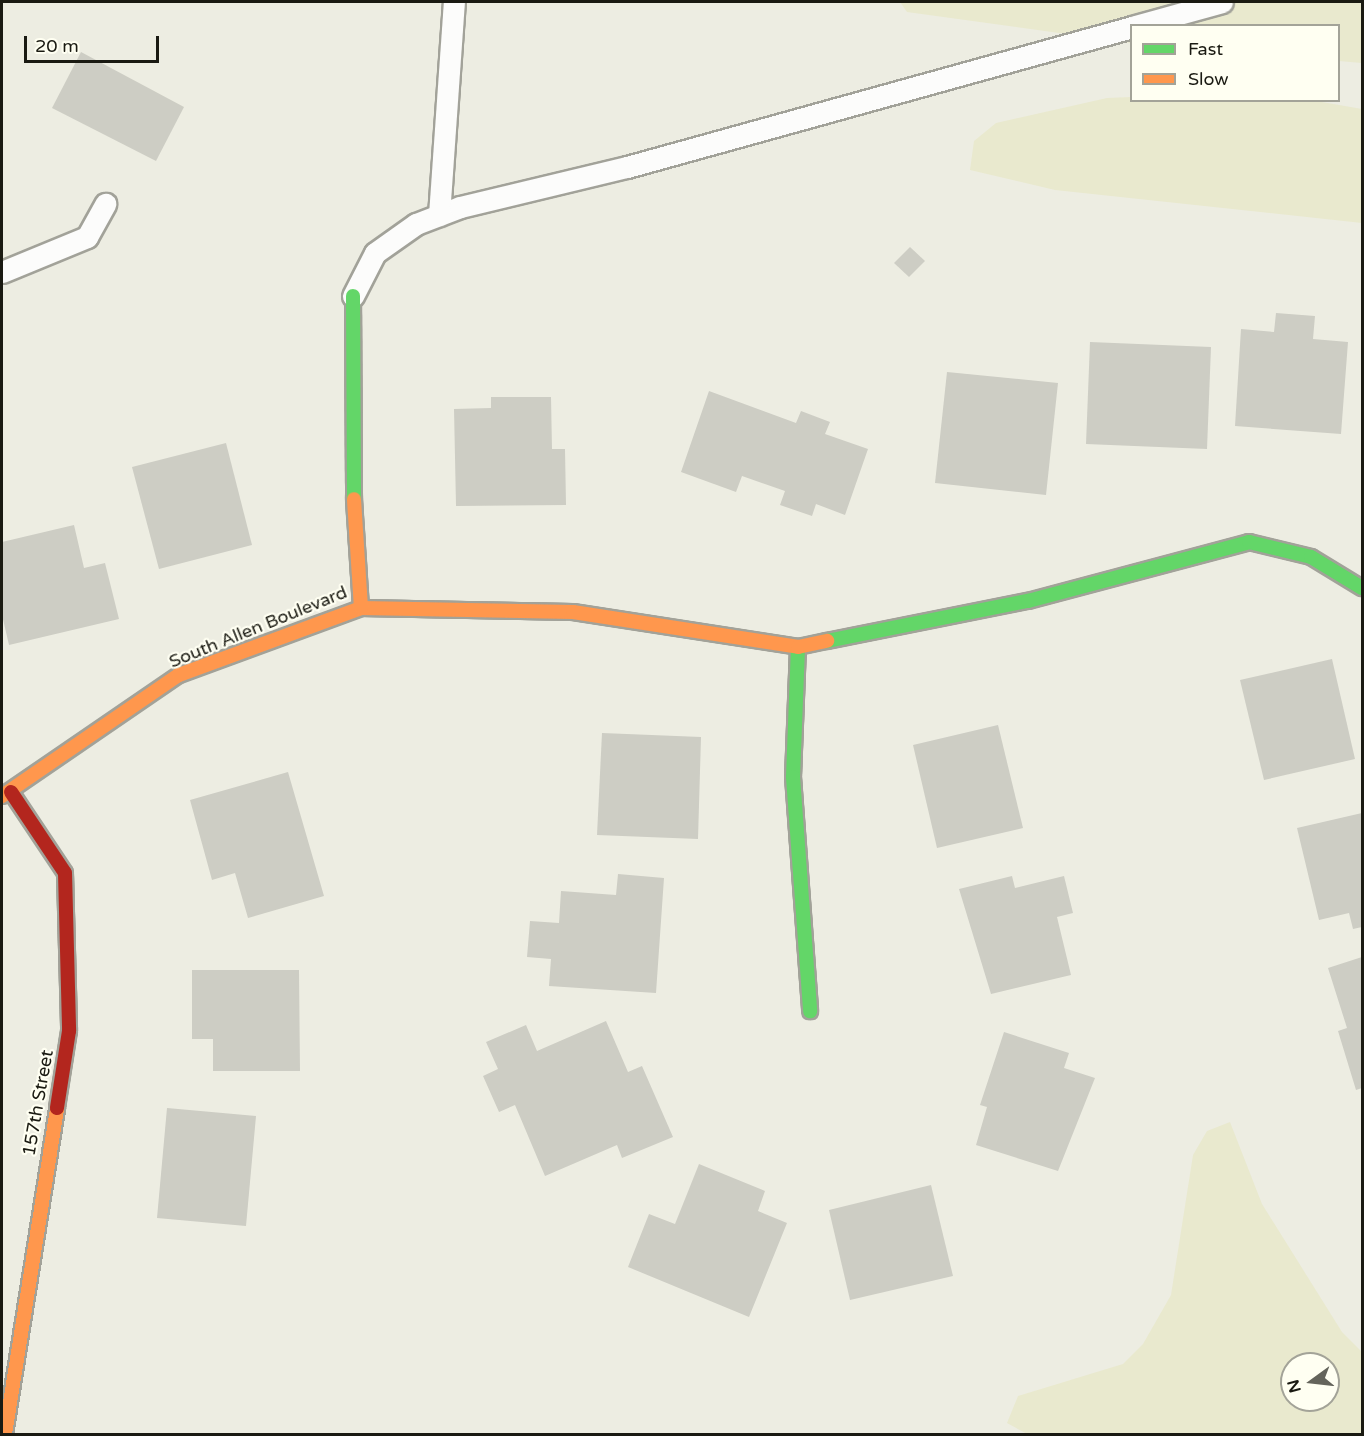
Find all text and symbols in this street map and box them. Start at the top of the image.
scale bar [27,24,162,62]
legend [1130,24,1340,102]
text: 20 m [35,35,79,57]
text: Fast [1188,38,1223,60]
text: Slow [1188,68,1229,90]
street label: South Allen Boulevard [166,581,350,673]
street label: 157th Street [18,1048,58,1158]
north arrow [1280,1352,1340,1412]
text: N [1283,1377,1306,1395]

